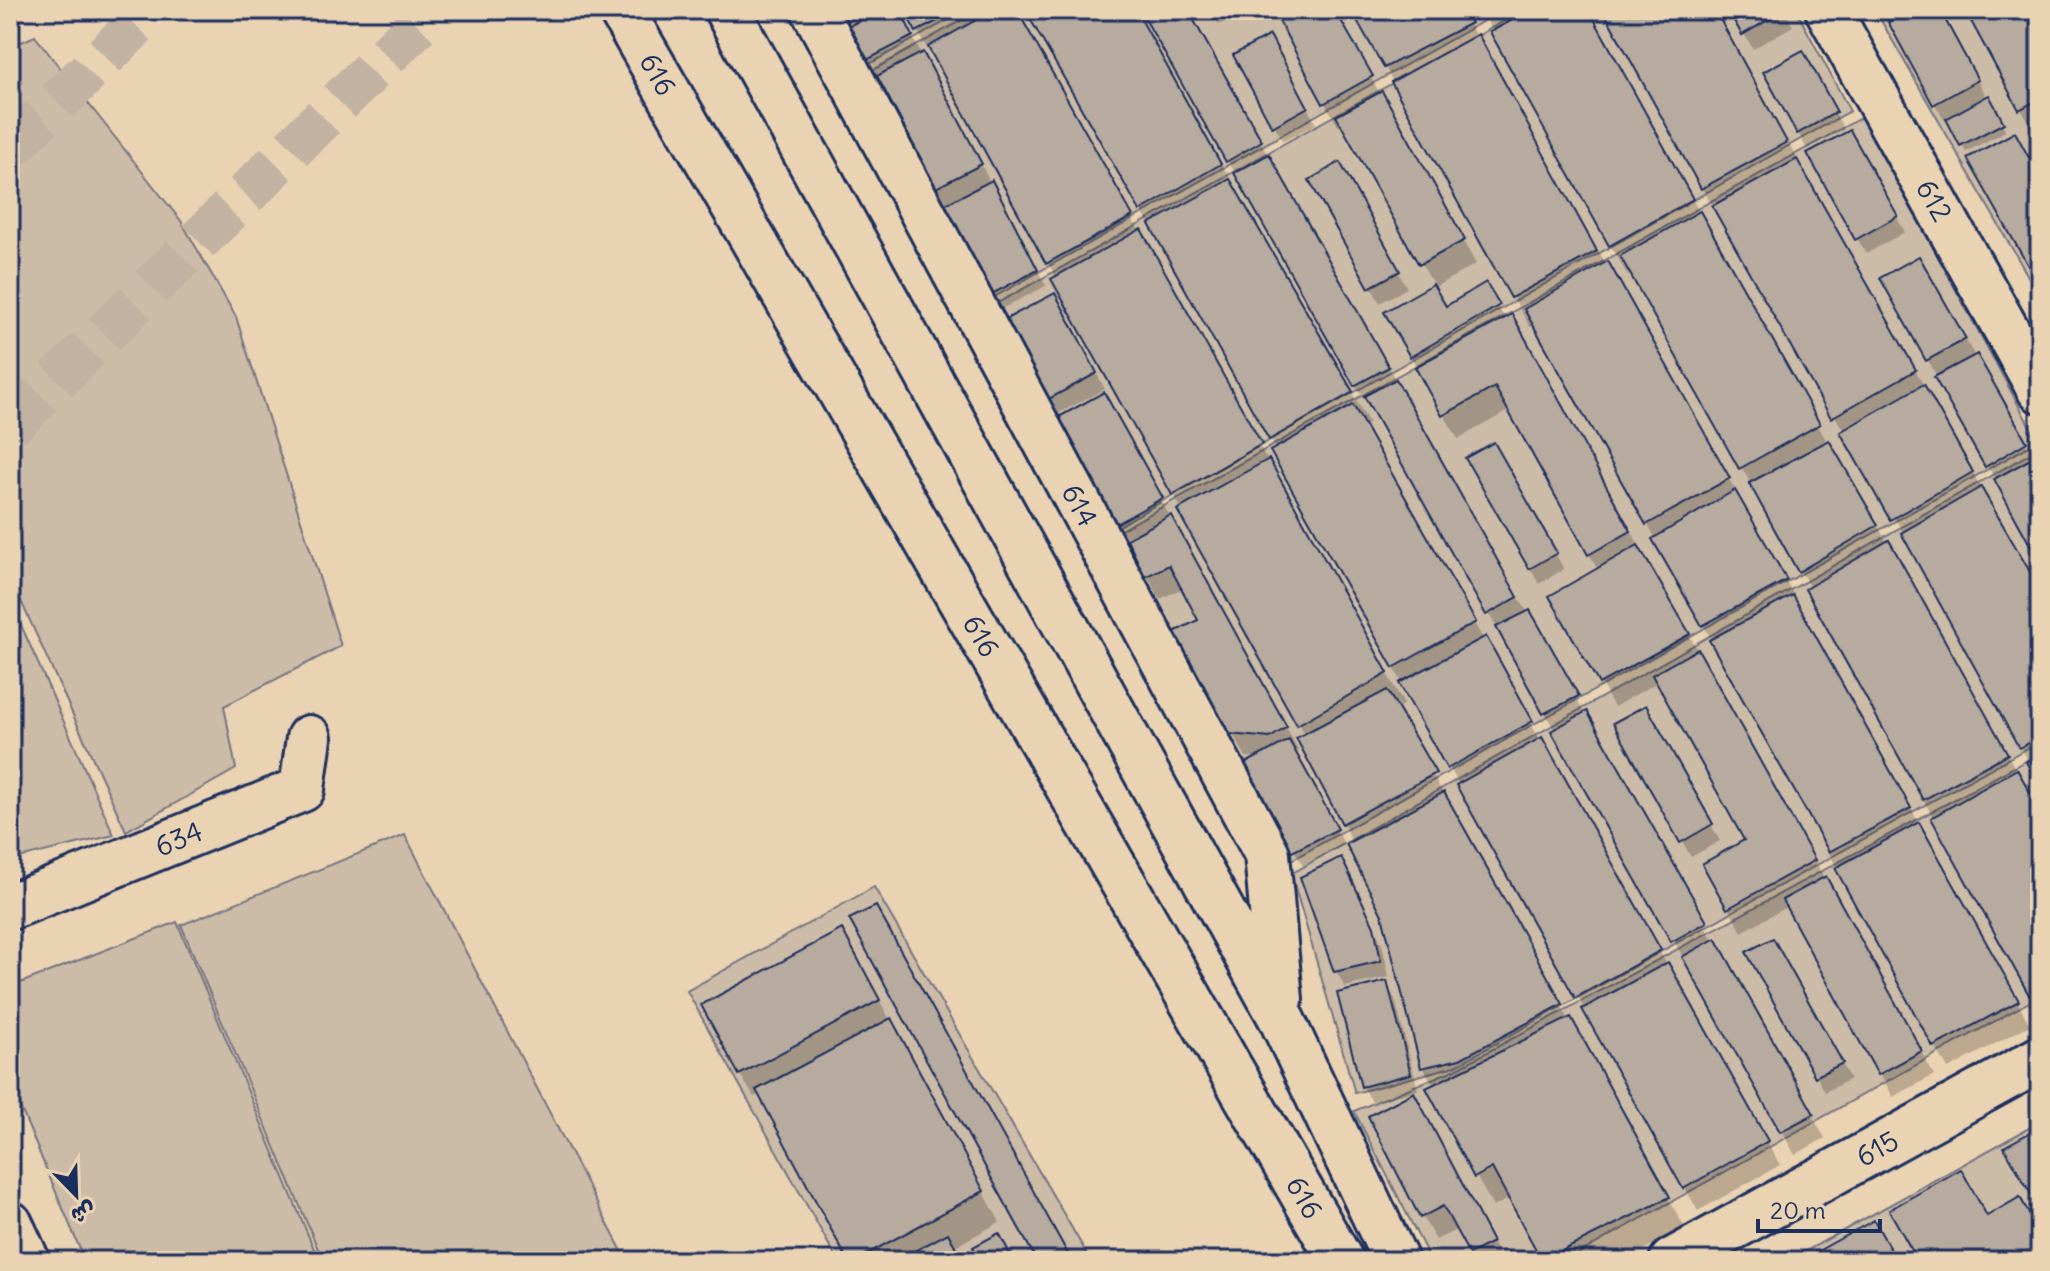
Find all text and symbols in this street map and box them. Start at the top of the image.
street label: 616 [631,46,684,102]
street label: 612 [1908,173,1960,228]
street label: 614 [1054,478,1106,533]
street label: 616 [955,608,1008,664]
street label: 634 [150,813,208,865]
street label: 615 [1849,1122,1905,1175]
north arrow [36,1155,116,1235]
street label: 616 [1278,1170,1331,1225]
scale bar [1758,1183,1880,1233]
text: 20 m [1770,1195,1826,1225]
text: ش [67,1196,100,1231]

